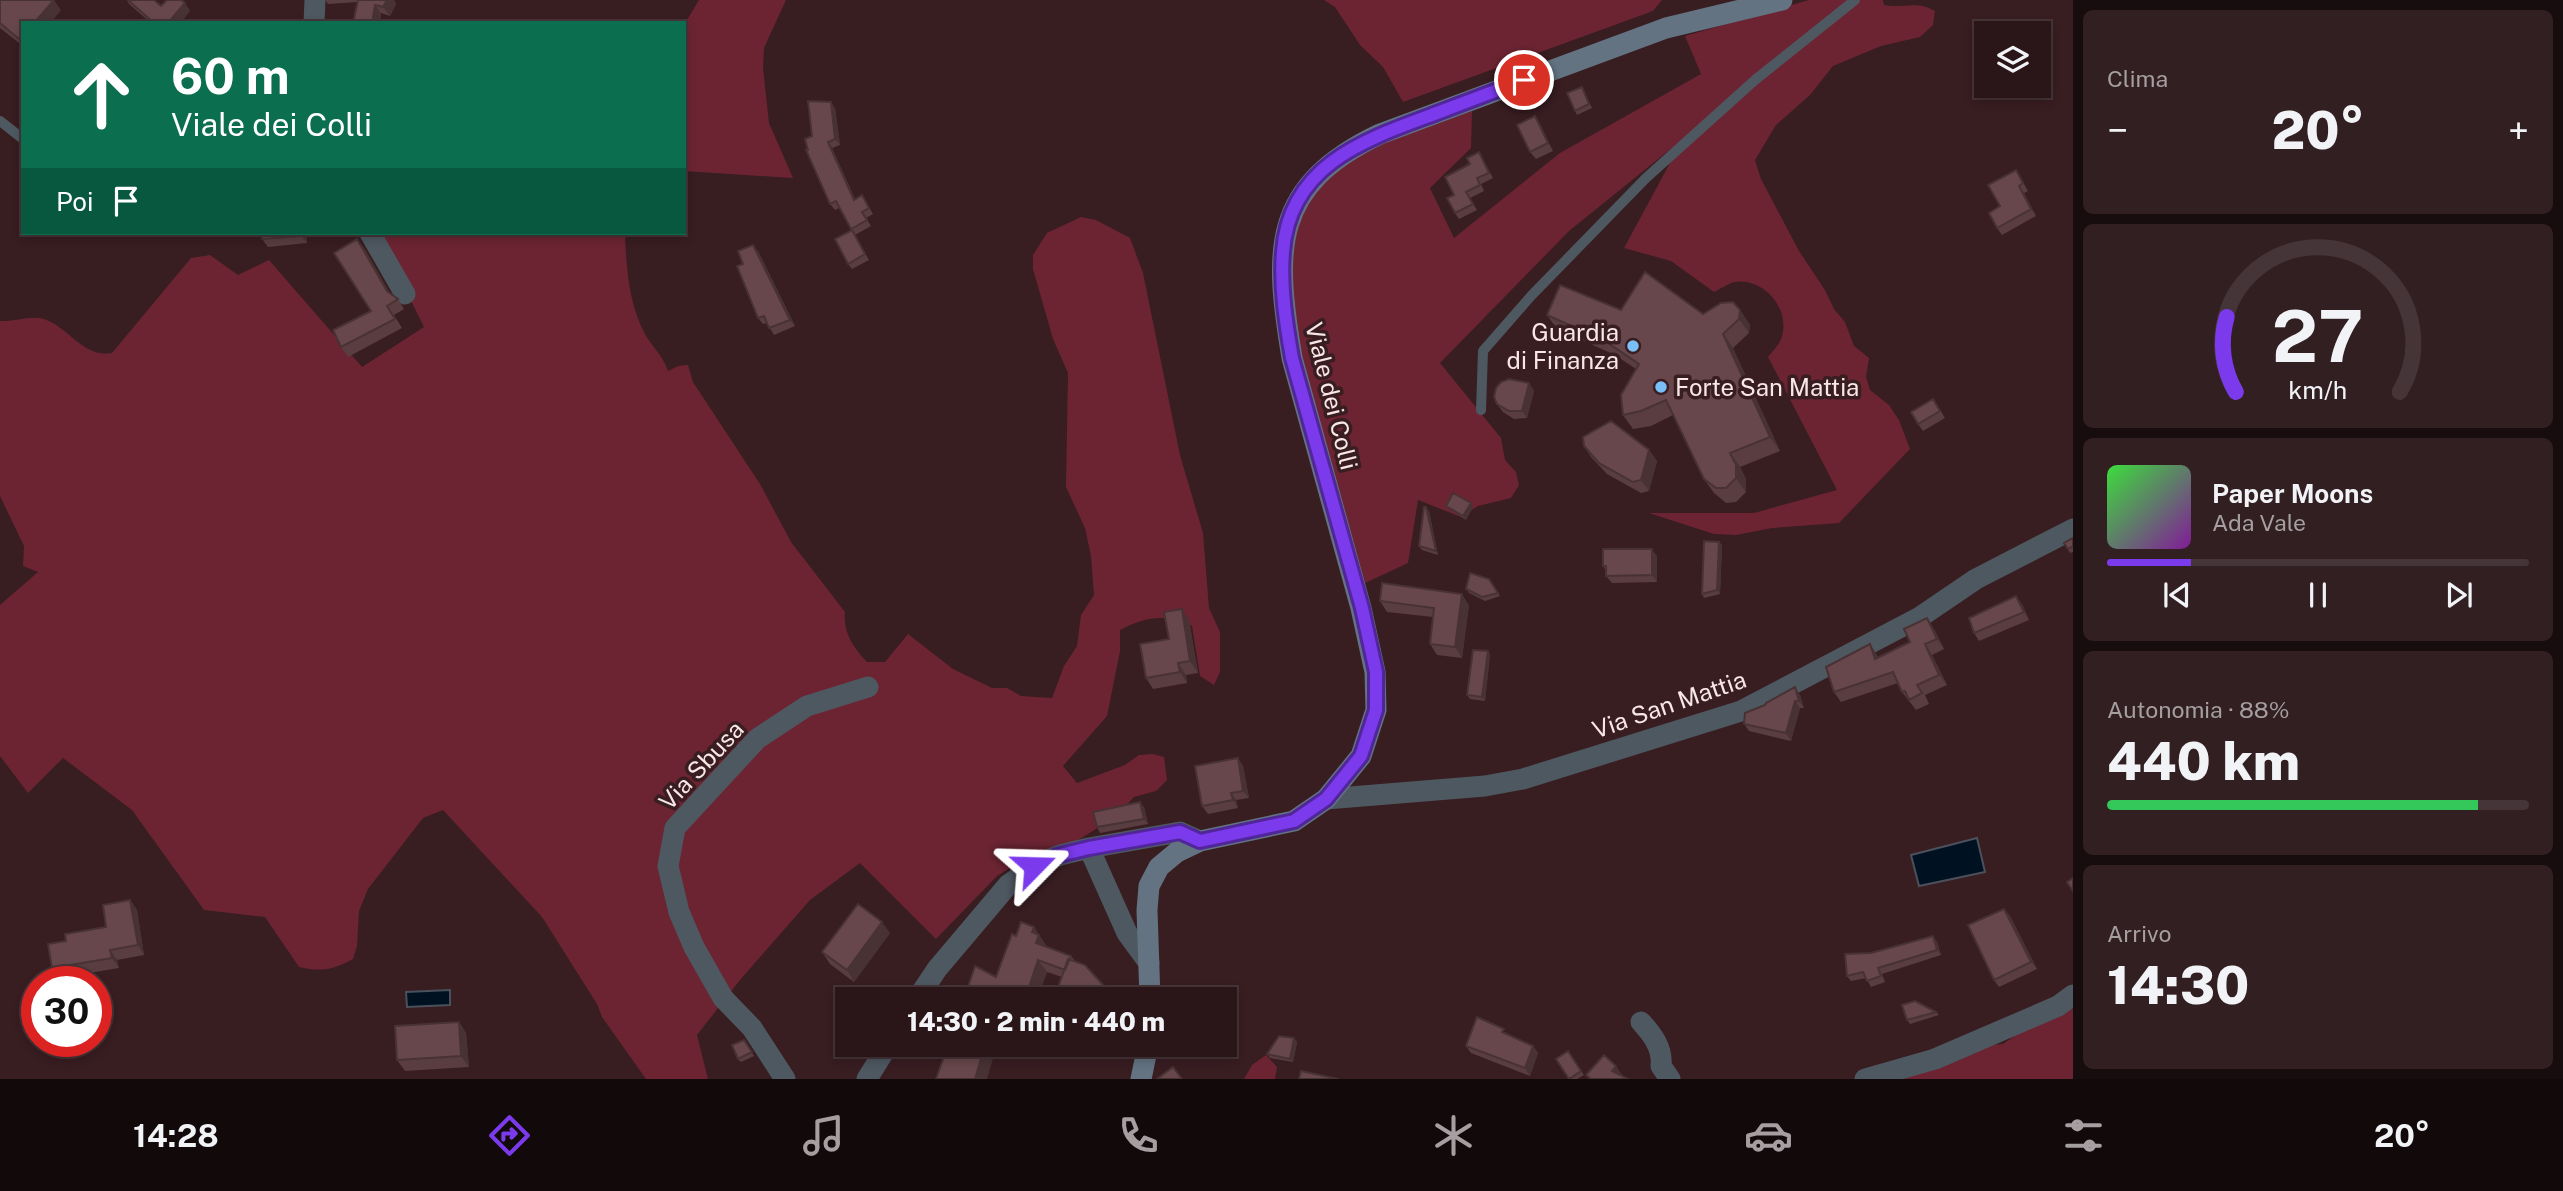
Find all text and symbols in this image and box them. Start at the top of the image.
map controls [1974,21,2051,98]
button: layers [1974,21,2051,98]
text: 60 m [171,47,290,105]
icon: ahead [56,49,147,140]
pin [1494,50,1554,110]
icon: arrive [1505,61,1543,99]
text: Clima [2107,65,2168,92]
text: 20° [2271,100,2365,161]
text: Viale dei Colli [171,106,372,143]
text: − [2107,108,2128,153]
text: + [2508,108,2529,153]
icon: arrive [107,182,145,220]
text: Poi [56,186,93,217]
text: 27 [2272,293,2364,378]
place label: Guardia di Finanza [1507,318,1619,374]
street label: Viale dei Colli [1300,319,1364,473]
marker: Guardia di Finanza [1625,338,1641,354]
place label: Forte San Mattia [1675,373,1859,401]
text: km/h [2289,374,2347,404]
marker: Forte San Mattia [1653,379,1669,395]
text: Paper Moons [2212,478,2373,509]
text: Ada Vale [2212,509,2306,536]
icon: previous [2158,576,2196,614]
icon: pause [2299,576,2337,614]
icon: next [2440,576,2478,614]
street label: Via San Mattia [1588,665,1750,743]
text: Autonomia · 88% [2107,696,2289,723]
street label: Via Sbusa [653,715,749,815]
text: 440 km [2107,731,2300,792]
position arrow [997,829,1071,903]
text: Arrivo [2107,920,2171,947]
text: 14:30 [2107,955,2249,1016]
speed limit sign: 30 [21,966,112,1057]
text: 14:30 · 2 min · 440 m [907,1006,1165,1037]
icon: directions [485,1111,534,1160]
icon: music [799,1111,848,1160]
icon: phone [1114,1111,1163,1160]
icon: climate [1429,1111,1478,1160]
icon: car [1744,1111,1793,1160]
icon: filters [2059,1111,2108,1160]
text: 14:28 [133,1117,219,1154]
text: 20° [2374,1117,2430,1154]

